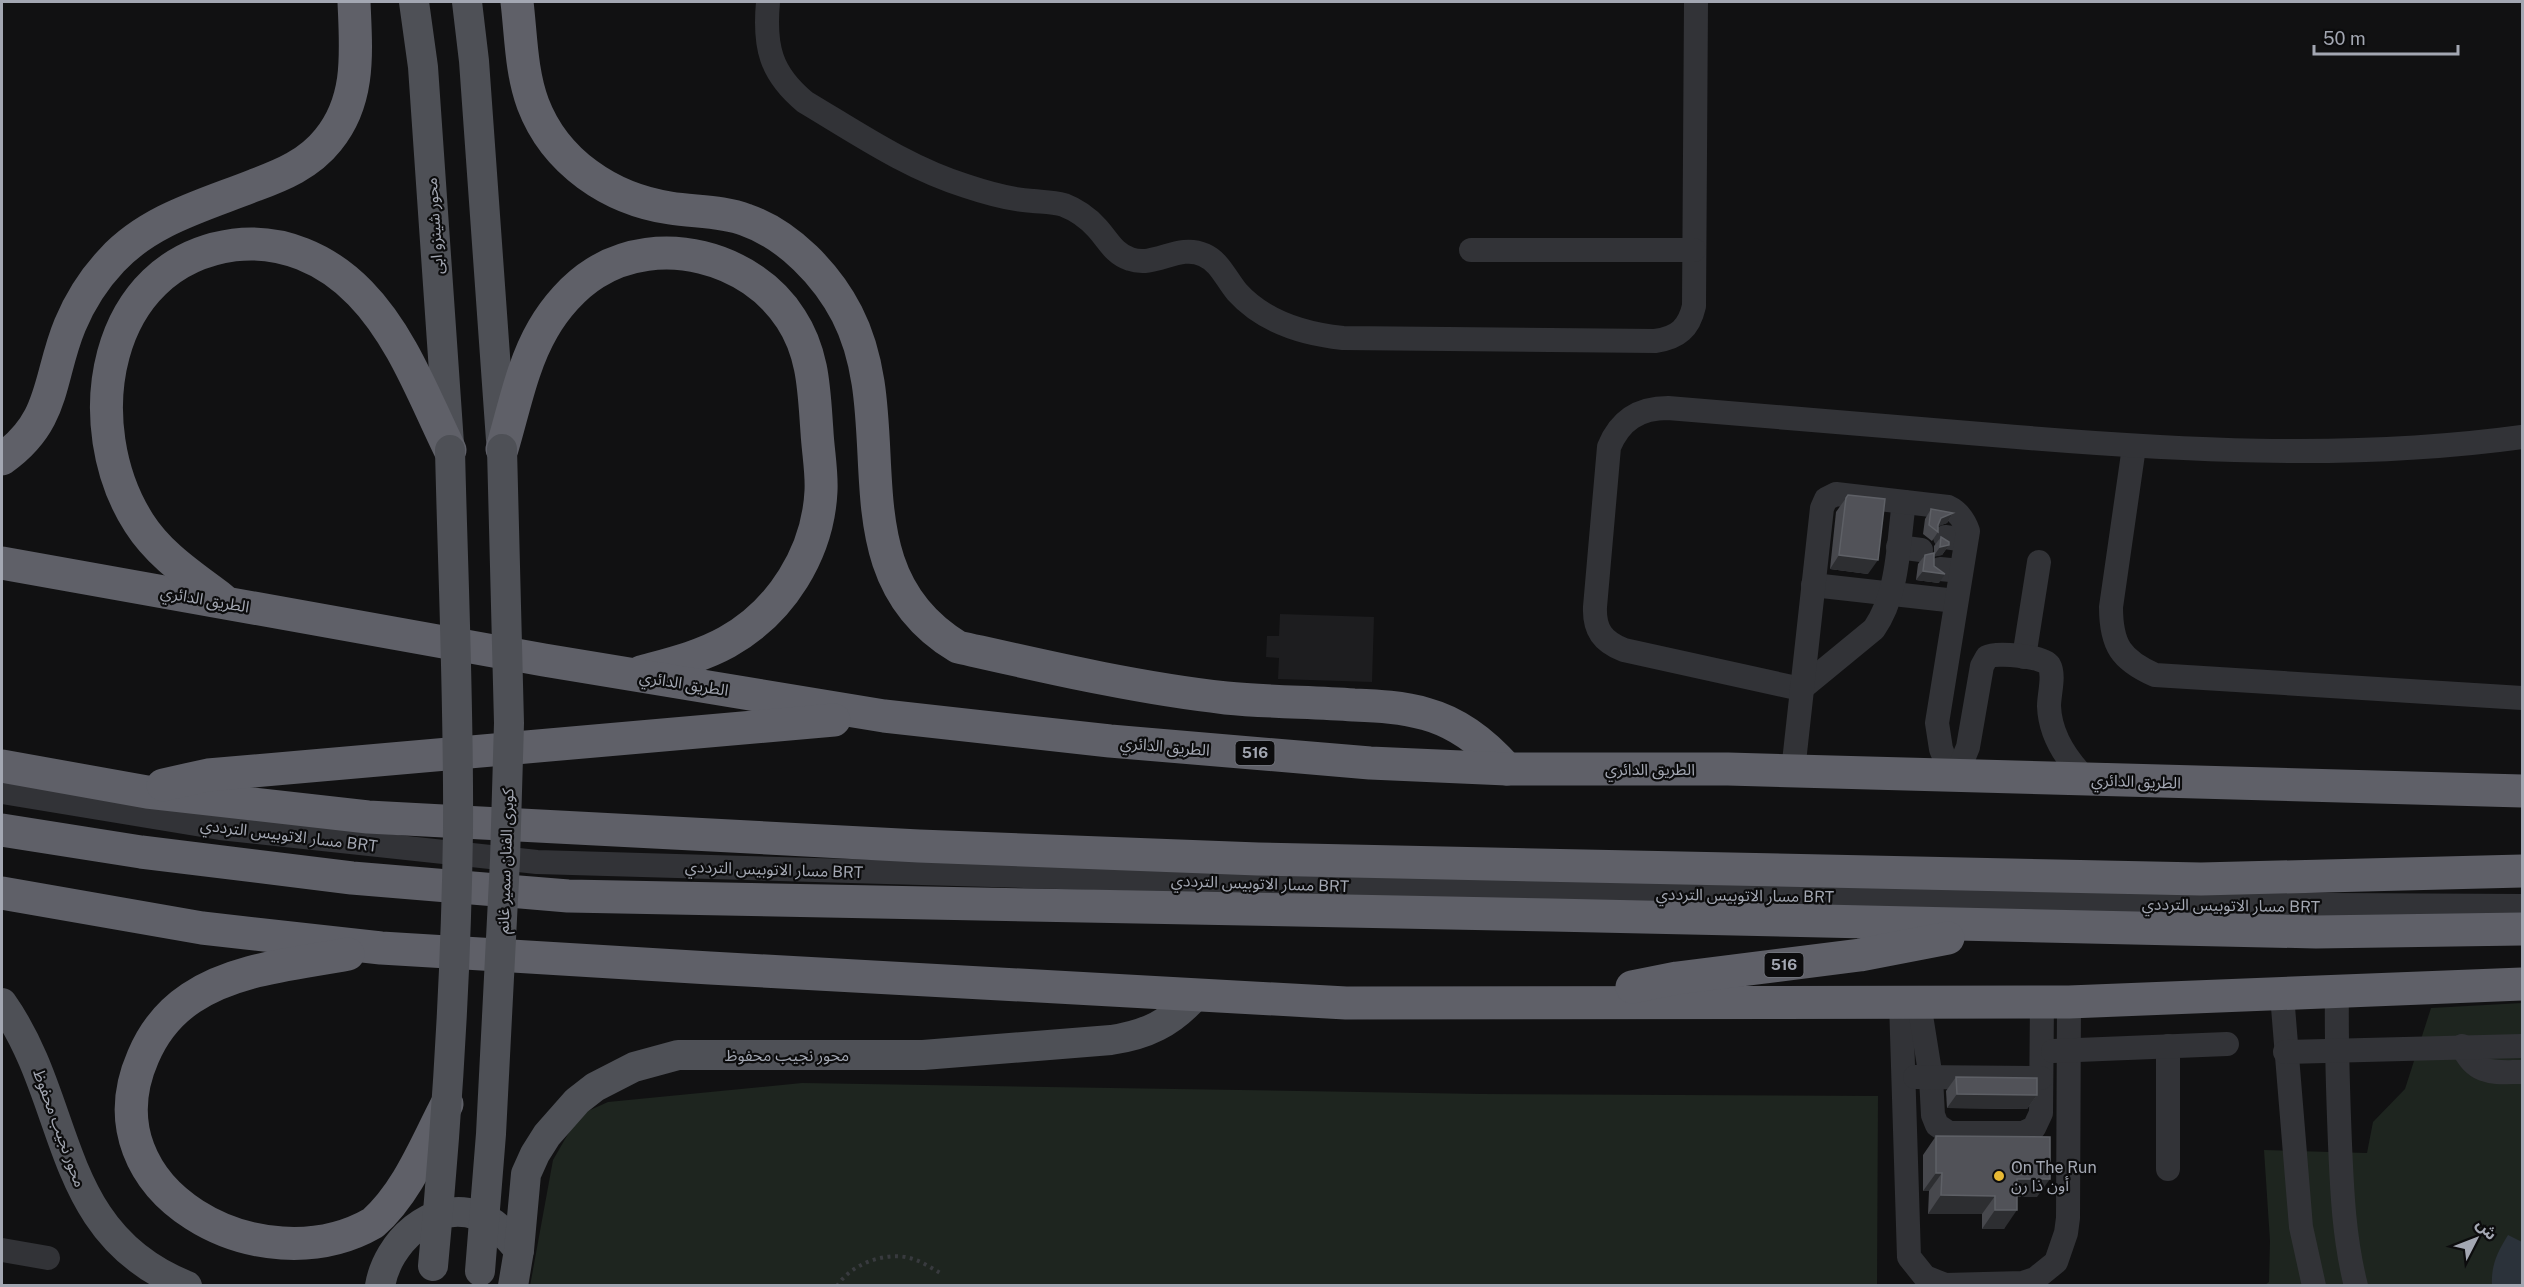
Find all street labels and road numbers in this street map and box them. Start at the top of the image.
street label: محور شينزو ابى [422,177,447,275]
street label: الطريق الدائري [159,582,251,619]
street label: الطريق الدائري [638,667,730,703]
street label: الطريق الدائري [1119,733,1211,763]
road number: 516 [1236,741,1274,765]
street label: الطريق الدائري [1605,760,1695,782]
street label: الطريق الدائري [2091,770,2181,795]
street label: كوبرى الفنان سمير غانم [493,787,521,934]
street label: مسار الاتوبيس الترددي BRT [199,815,379,859]
street label: مسار الاتوبيس الترددي BRT [684,857,864,885]
street label: مسار الاتوبيس الترددي BRT [1170,871,1350,899]
street label: مسار الاتوبيس الترددي BRT [1656,884,1835,909]
street label: مسار الاتوبيس الترددي BRT [2142,894,2321,919]
road number: 516 [1764,953,1804,977]
street label: محور نجيب محفوظ [725,1046,849,1065]
street label: محور نجيب محفوظ [29,1066,90,1190]

